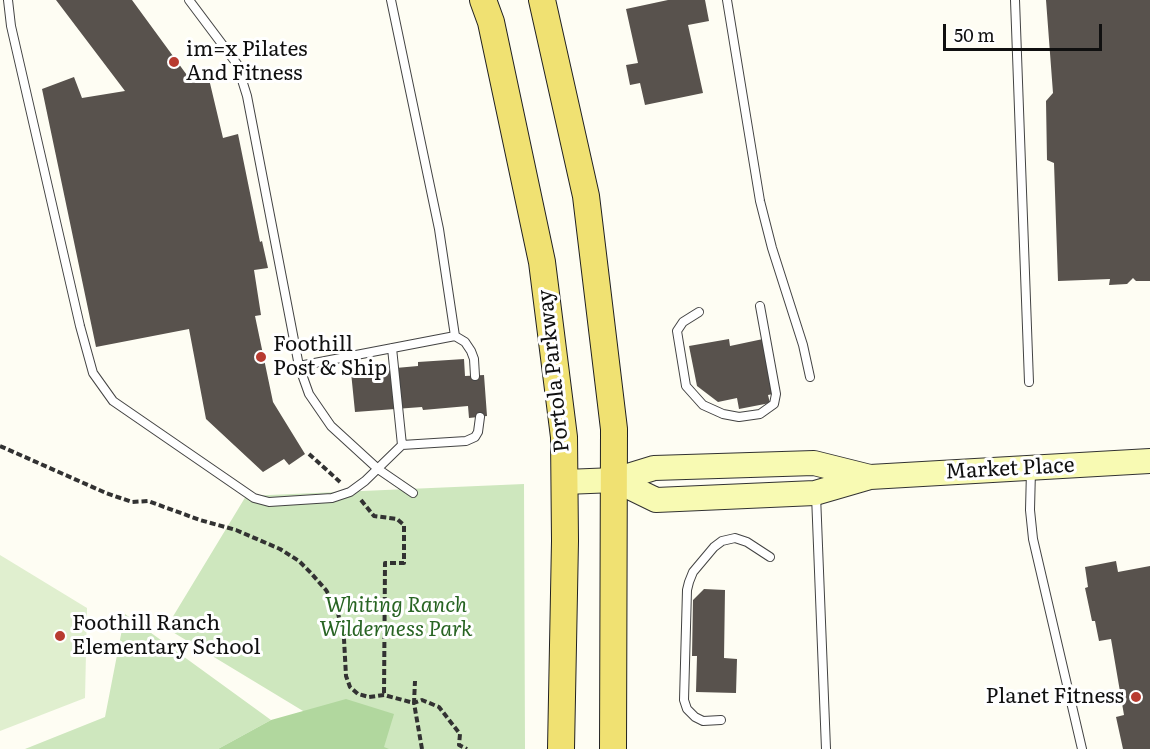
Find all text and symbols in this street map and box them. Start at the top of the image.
scale bar [946,12,1105,50]
text: 50 m [954,21,995,48]
place label: im=x Pilates And Fitness [186,37,308,87]
marker: im=x Pilates And Fitness [167,55,181,69]
street label: Portola Parkway [533,288,575,454]
place label: Foothill Post & Ship [273,332,387,382]
marker: Foothill Post & Ship [254,350,268,364]
street label: Market Place [945,453,1075,485]
park label: Whiting Ranch Wilderness Park [319,593,473,643]
place label: Foothill Ranch Elementary School [72,611,261,661]
marker: Foothill Ranch Elementary School [53,629,67,643]
place label: Planet Fitness [986,684,1124,710]
marker: Planet Fitness [1129,690,1143,704]

